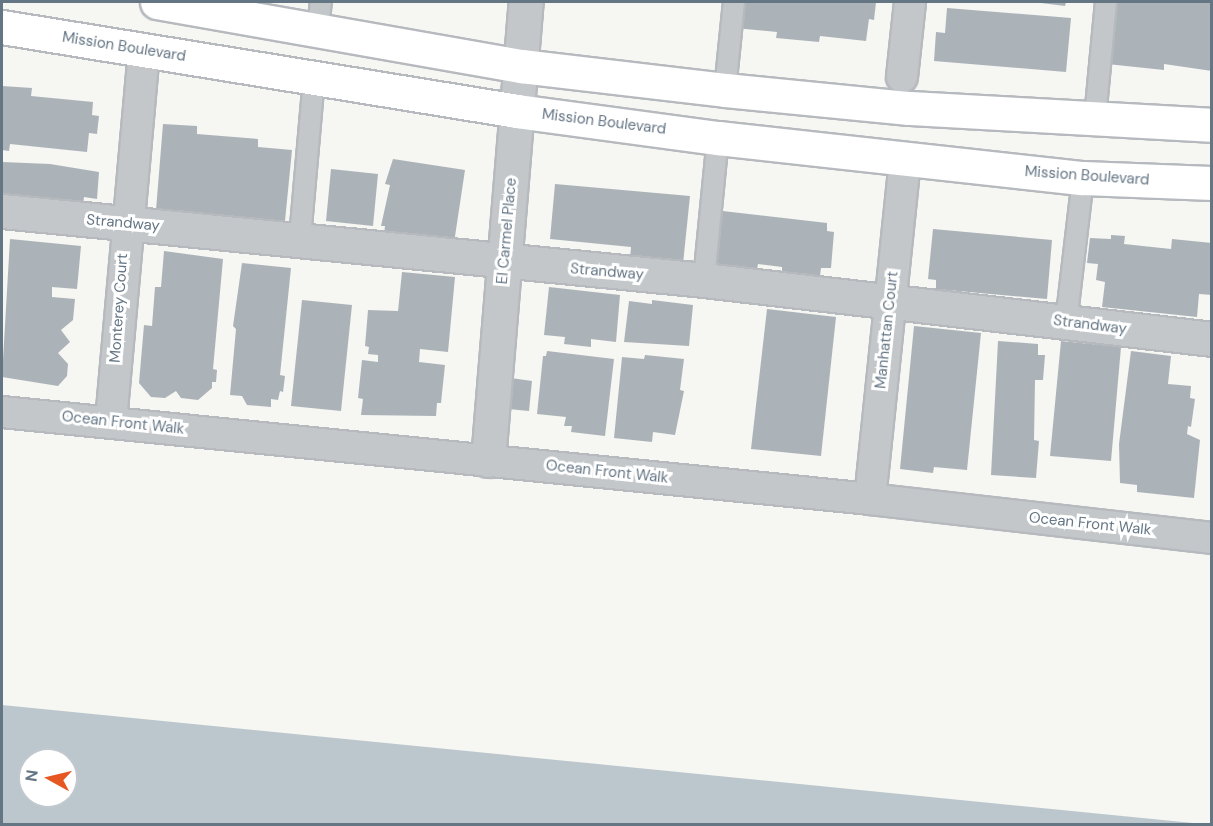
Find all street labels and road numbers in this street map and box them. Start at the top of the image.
street label: Mission Boulevard [61,28,187,66]
street label: Mission Boulevard [541,105,667,139]
street label: Mission Boulevard [1024,163,1150,189]
street label: El Carmel Place [493,177,521,285]
street label: Strandway [85,211,161,235]
street label: Monterey Court [106,253,132,363]
street label: Strandway [569,260,645,284]
street label: Manhattan Court [872,270,902,390]
street label: Strandway [1052,312,1128,338]
street label: Ocean Front Walk [61,408,185,438]
street label: Ocean Front Walk [545,457,669,487]
street label: Ocean Front Walk [1028,509,1152,539]

